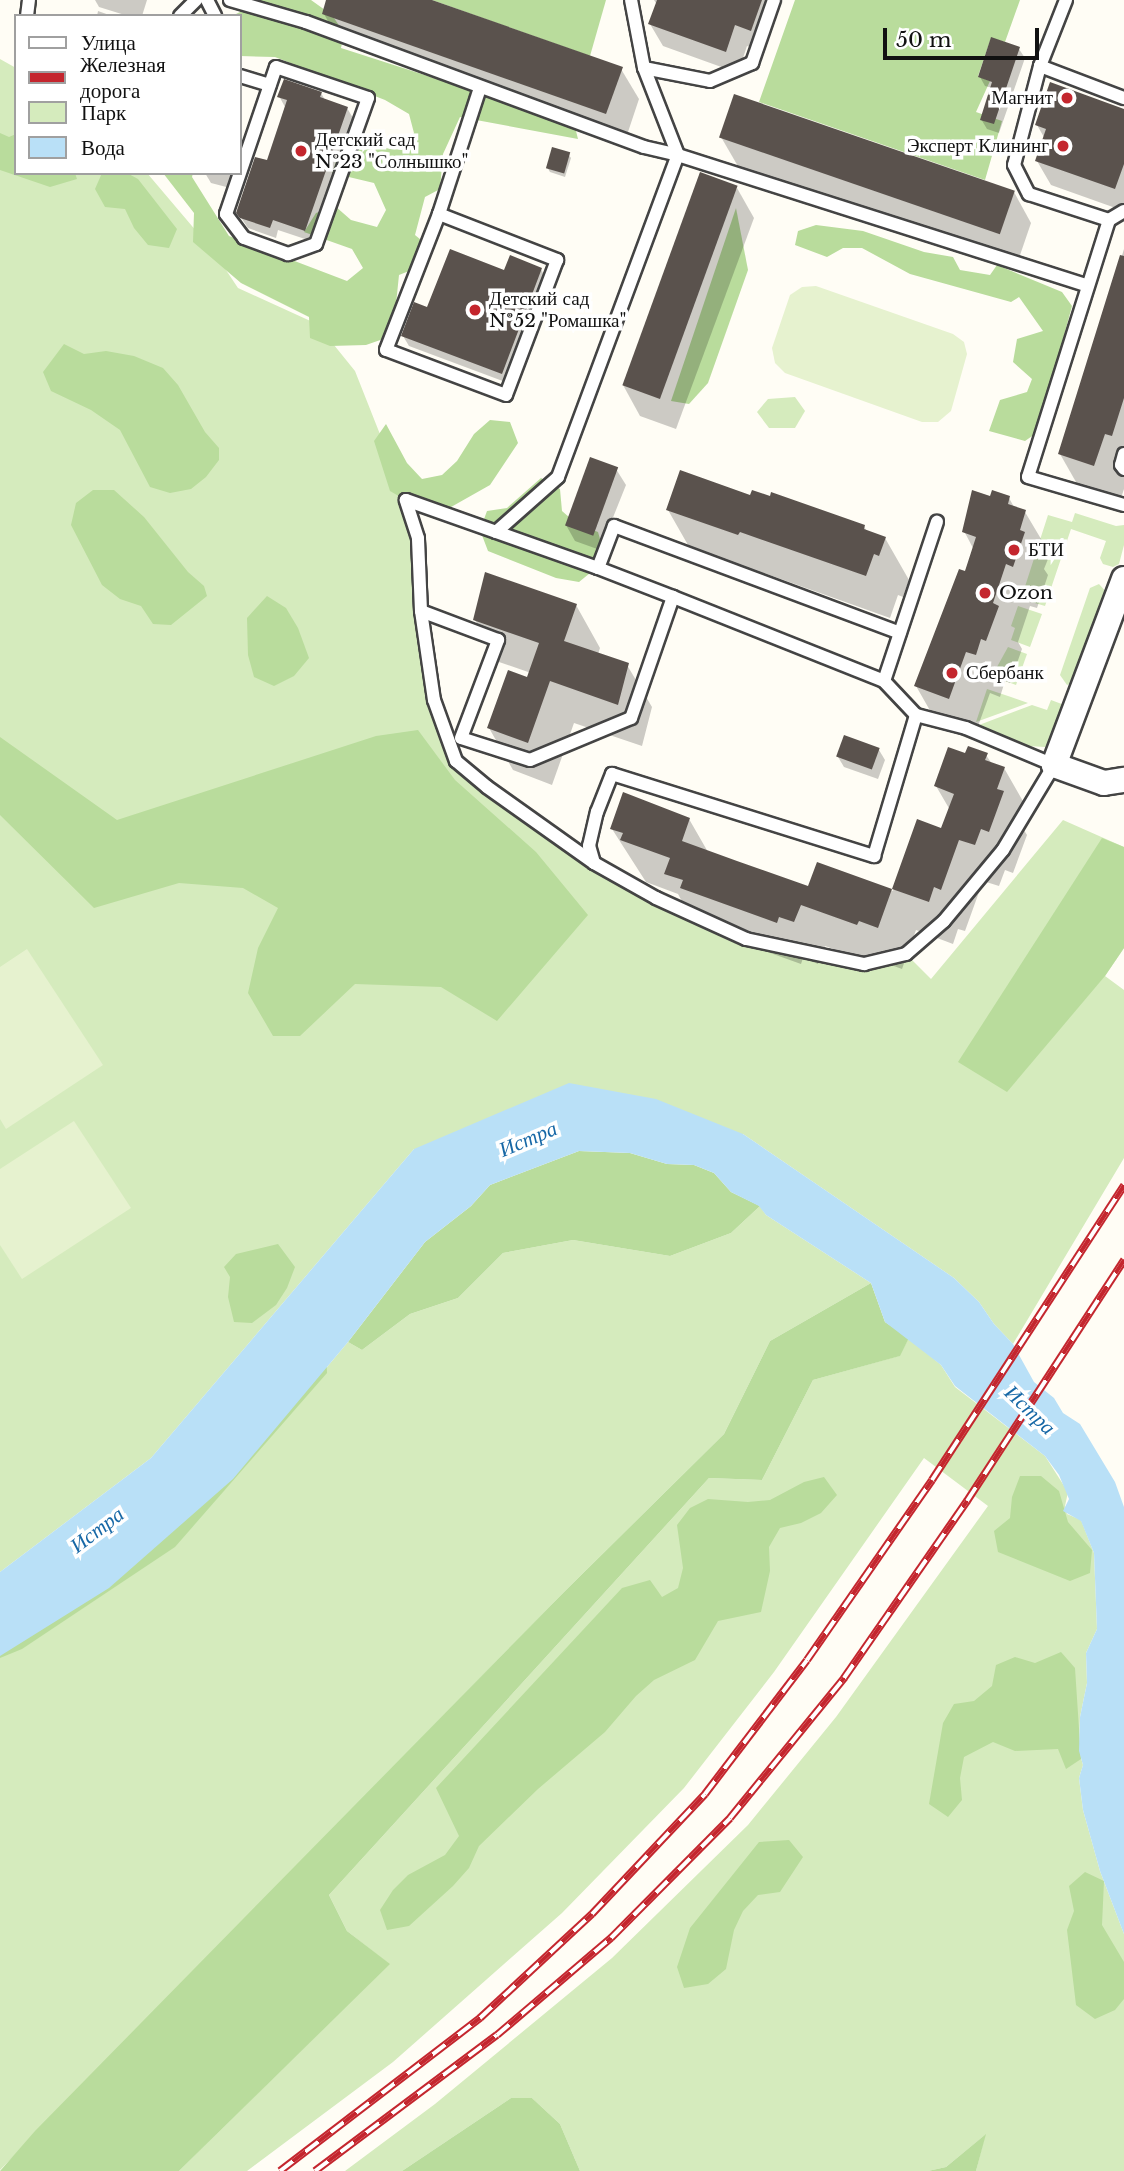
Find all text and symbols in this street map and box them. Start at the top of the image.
legend [14,14,242,175]
scale bar [886,14,1042,58]
text: 50 m [896,27,951,53]
text: Улица [81,30,136,56]
text: Железная дорога [80,52,166,104]
place label: Магнит [991,87,1053,109]
marker: Магнит [1059,90,1075,106]
text: Парк [81,100,126,126]
place label: Детский сад №23 "Солнышко" [315,129,469,173]
text: Вода [81,135,125,161]
place label: Эксперт Клининг [907,135,1049,157]
marker: Эксперт Клининг [1055,138,1071,154]
marker: Детский сад №23 "Солнышко" [293,143,309,159]
place label: Детский сад №52 "Ромашка" [489,288,627,332]
marker: Детский сад №52 "Ромашка" [467,302,483,318]
place label: БТИ [1028,539,1064,561]
marker: БТИ [1006,542,1022,558]
place label: Ozon [999,582,1053,604]
marker: Ozon [977,585,993,601]
place label: Сбербанк [966,662,1044,684]
marker: Сбербанк [944,665,960,681]
water label: Истра [495,1116,561,1162]
water label: Истра [999,1380,1061,1440]
water label: Истра [65,1502,129,1558]

